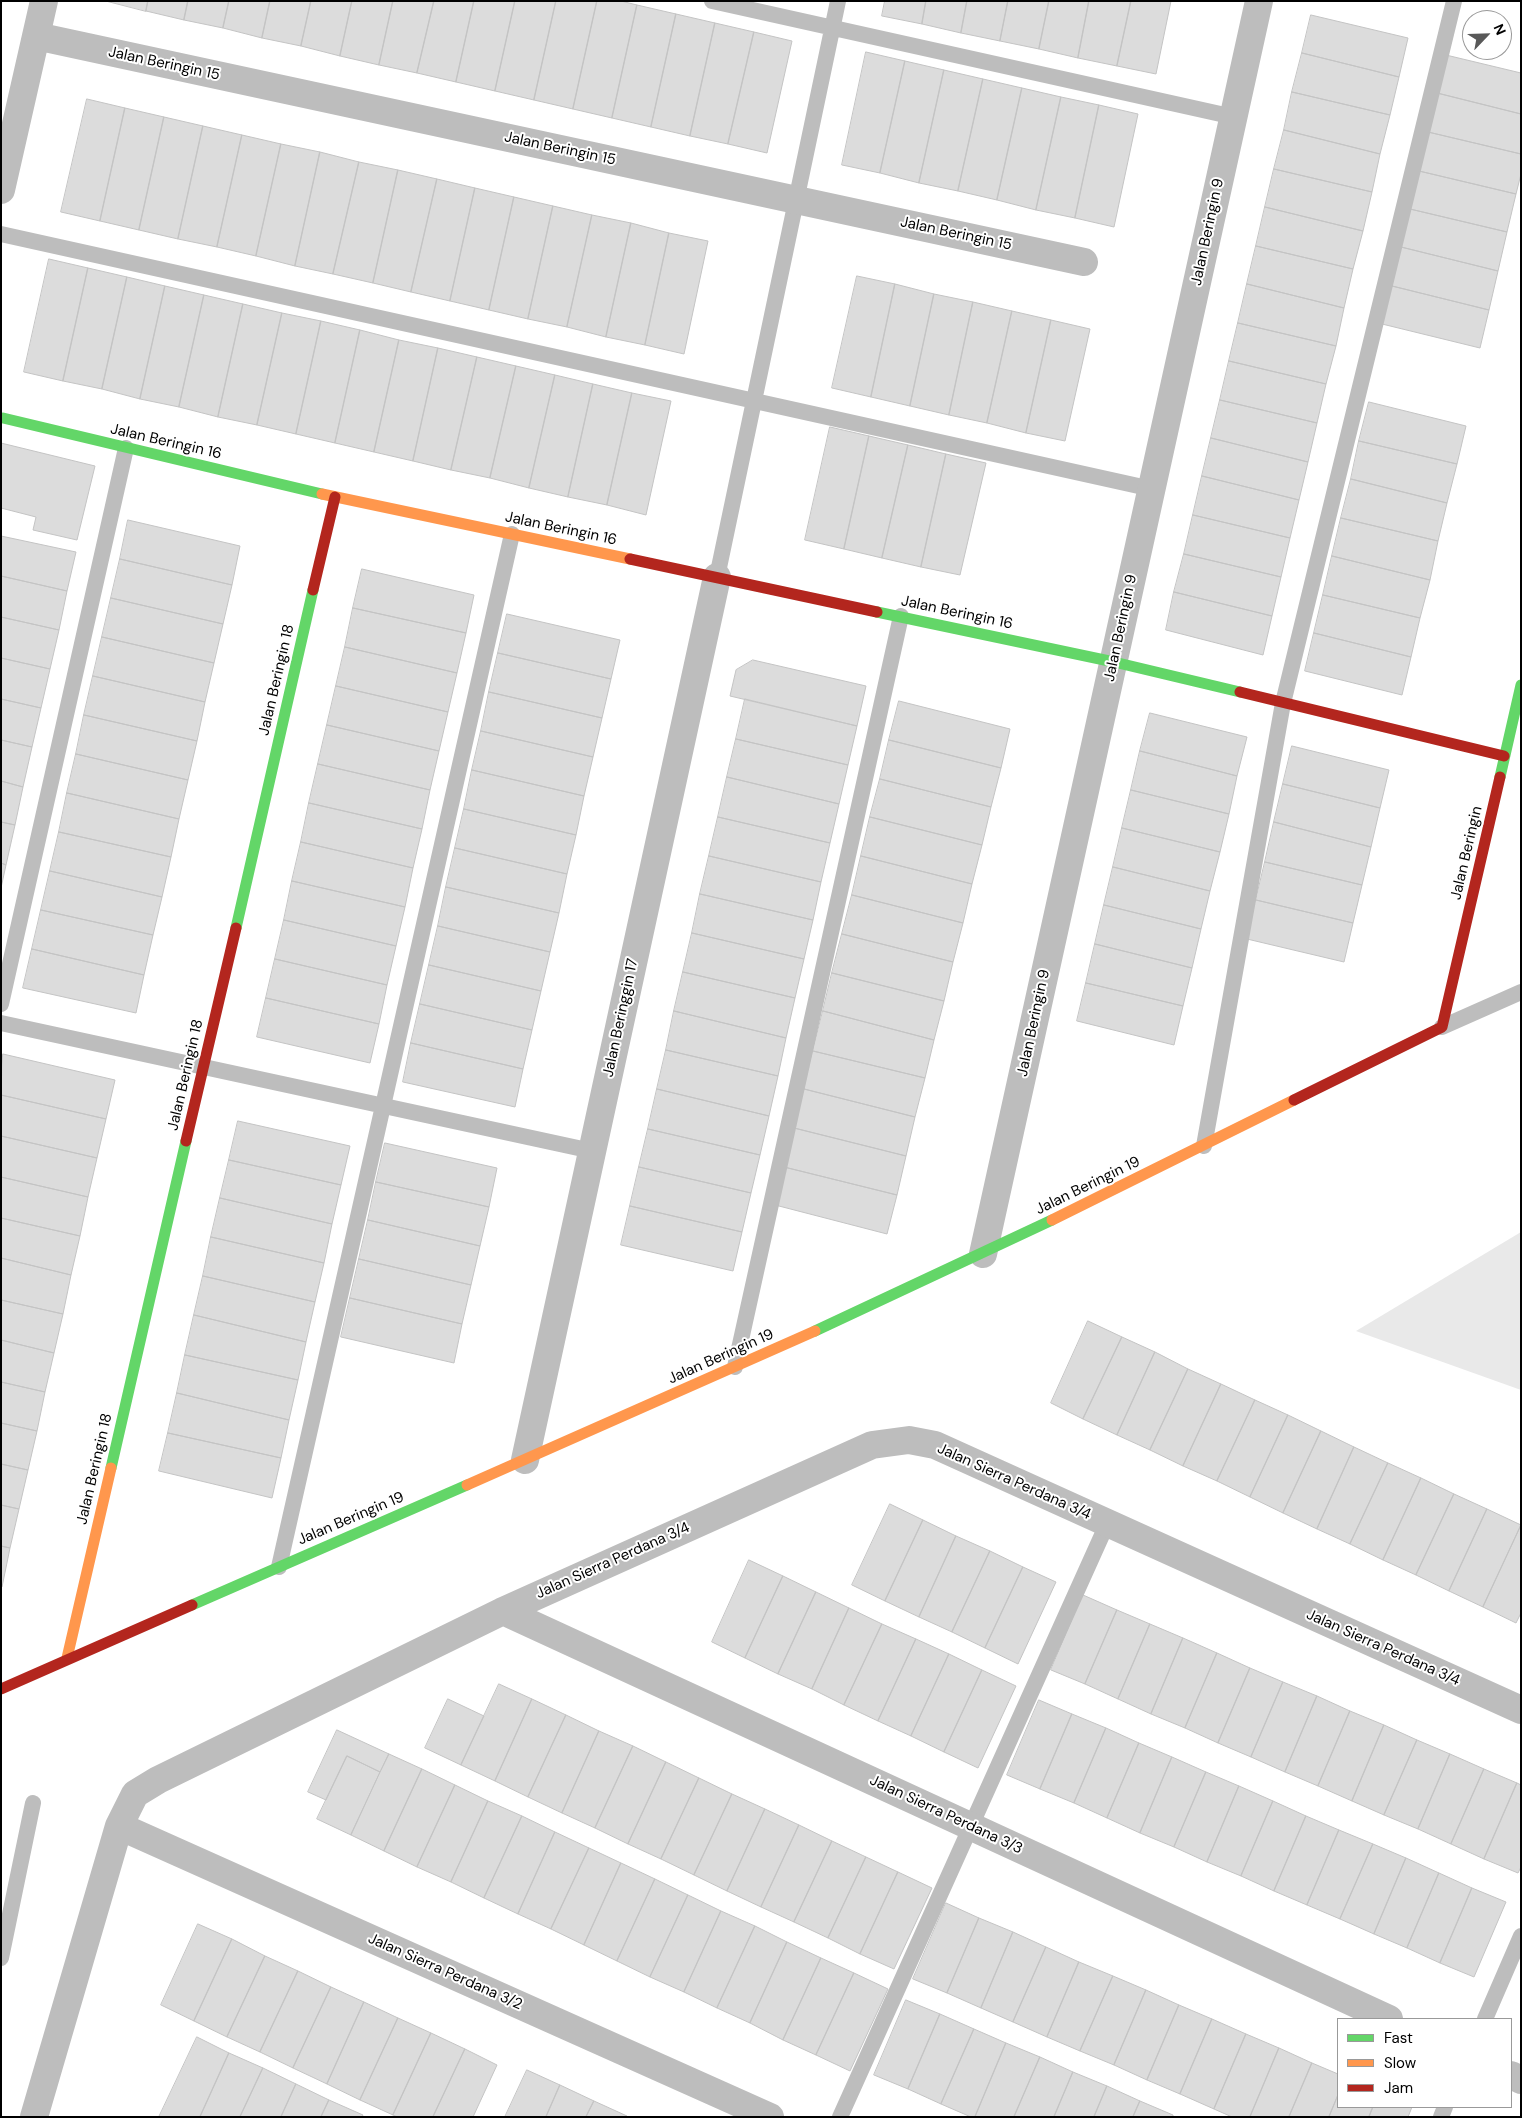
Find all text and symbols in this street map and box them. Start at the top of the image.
north arrow [1462,10,1512,60]
text: N [1489,21,1510,38]
street label: Jalan Beringin 15 [107,43,221,85]
street label: Jalan Beringin 15 [503,128,617,170]
street label: Jalan Beringin 9 [1188,177,1228,287]
street label: Jalan Beringin 15 [899,213,1013,255]
street label: Jalan Beringin 16 [109,420,223,464]
street label: Jalan Beringin 16 [503,508,619,550]
street label: Jalan Beringin 9 [1101,573,1141,683]
street label: Jalan Beringin 16 [899,592,1015,634]
street label: Jalan Beringin 18 [255,623,299,737]
street label: Jalan Beringin [1447,804,1487,902]
street label: Jalan Beringgin 17 [600,957,642,1079]
street label: Jalan Beringin 9 [1014,968,1054,1078]
street label: Jalan Beringin 18 [164,1018,208,1132]
street label: Jalan Beringin 19 [1033,1153,1143,1219]
street label: Jalan Beringin 19 [665,1326,777,1388]
street label: Jalan Beringin 18 [73,1412,117,1526]
street label: Jalan Sierra Perdana 3/4 [934,1440,1094,1524]
street label: Jalan Beringin 19 [295,1488,407,1550]
street label: Jalan Sierra Perdana 3/4 [533,1519,693,1603]
street label: Jalan Sierra Perdana 3/4 [1303,1606,1463,1690]
street label: Jalan Sierra Perdana 3/3 [867,1772,1025,1858]
street label: Jalan Sierra Perdana 3/2 [365,1930,525,2014]
legend [1337,2018,1512,2108]
text: Fast [1384,2028,1413,2048]
text: Slow [1384,2053,1416,2073]
text: Jam [1384,2078,1413,2098]

